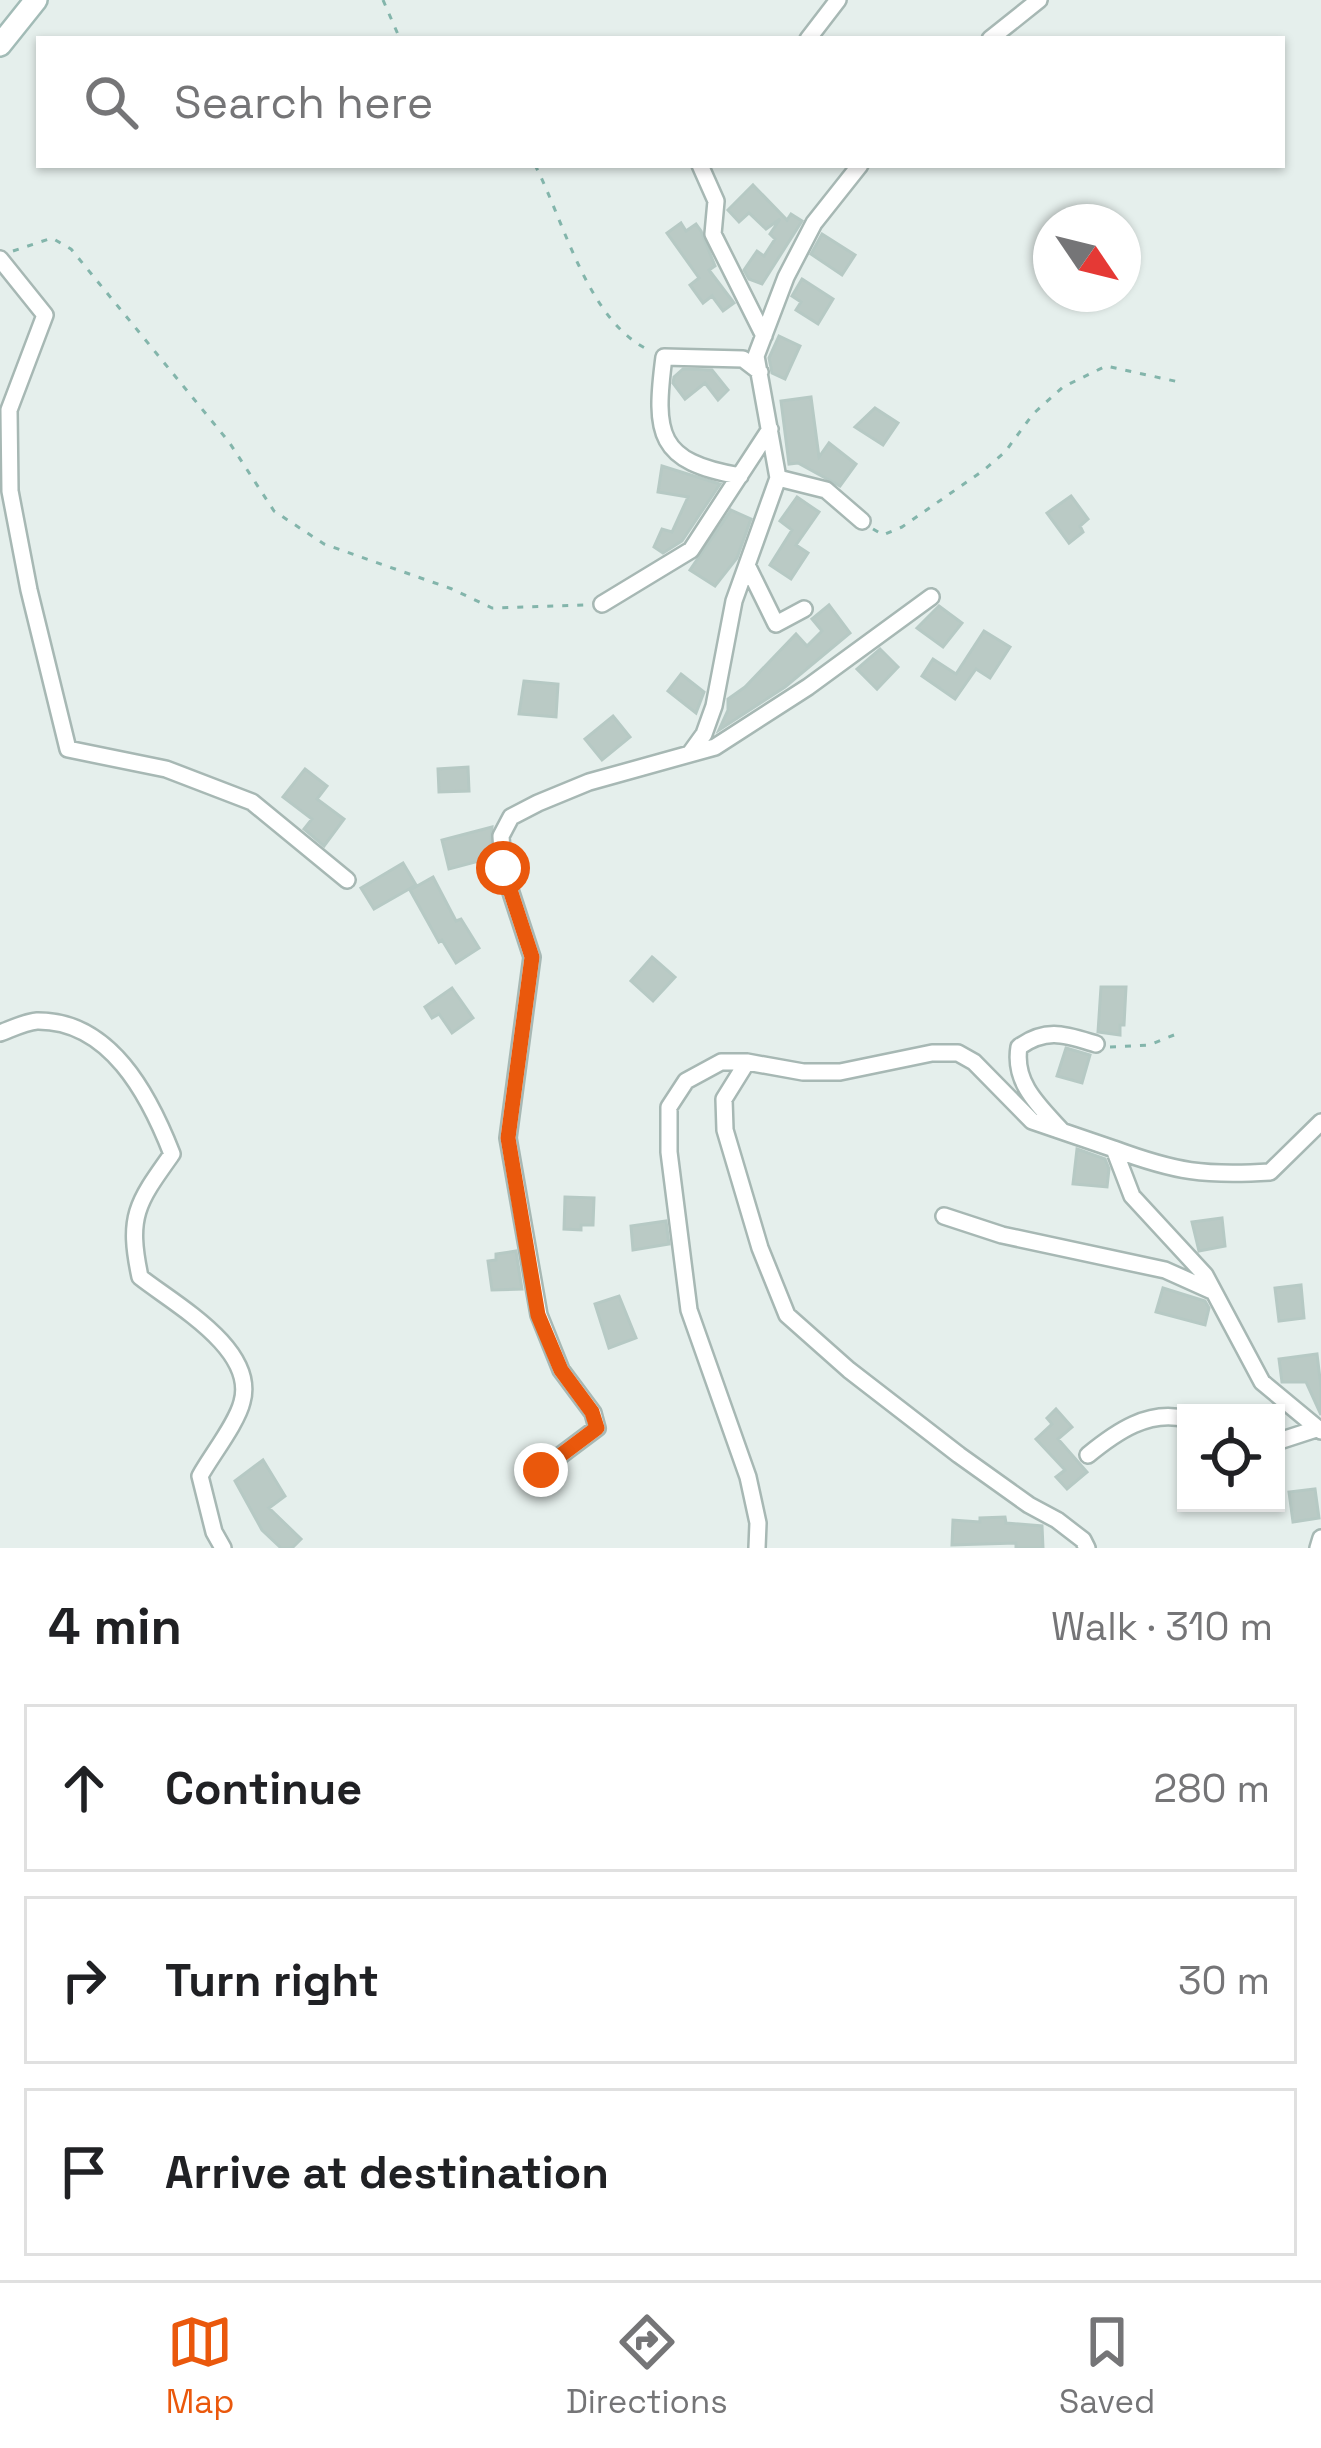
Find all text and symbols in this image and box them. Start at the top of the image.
search box [36,36,1285,168]
icon: search [78,69,144,135]
text: Search here [174,74,433,131]
north arrow [1033,204,1141,312]
route start [476,841,530,895]
map controls [1177,1404,1285,1512]
button: locate [1177,1404,1285,1512]
route end [514,1443,568,1497]
text: 4 min [48,1594,182,1659]
text: Walk · 310 m [1051,1602,1273,1651]
icon: ahead [51,1755,117,1821]
text: Continue [165,1760,362,1817]
text: 280 m [1154,1764,1270,1813]
icon: right [51,1947,117,2013]
text: Turn right [165,1952,379,2009]
text: 30 m [1178,1956,1270,2005]
icon: arrive [51,2139,117,2205]
text: Arrive at destination [165,2144,609,2201]
tab: Map [166,2309,234,2423]
tab: Directions [566,2309,728,2423]
tab: Saved [1059,2309,1155,2423]

